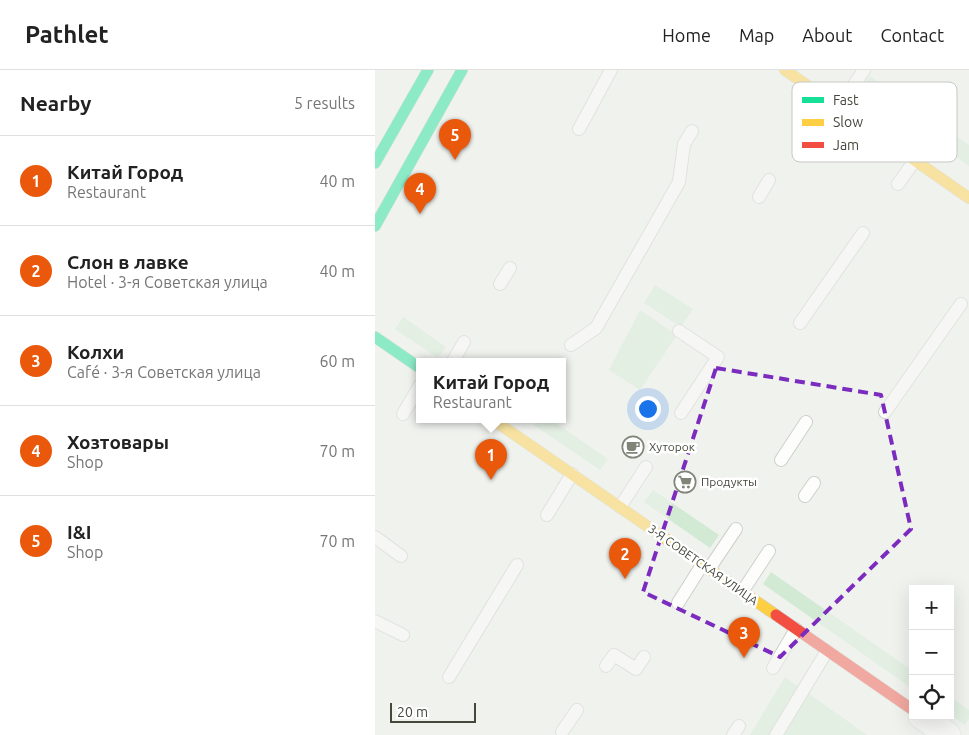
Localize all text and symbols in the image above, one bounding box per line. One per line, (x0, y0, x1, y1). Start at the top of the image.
text: Pathlet (25, 21, 109, 48)
text: Home (662, 25, 711, 45)
text: Map (739, 25, 774, 45)
text: About (802, 25, 852, 45)
text: Contact (880, 25, 944, 45)
legend (792, 82, 957, 162)
text: Nearby (20, 91, 91, 115)
text: Fast (833, 92, 859, 108)
text: 5 results (294, 94, 355, 112)
text: Slow (833, 114, 863, 130)
pin: 5 (439, 119, 471, 160)
text: Jam (833, 137, 859, 153)
text: Китай Город (67, 161, 183, 183)
text: 1 (31, 172, 41, 190)
text: 40 m (319, 172, 355, 190)
pin: 4 (404, 173, 436, 214)
text: Restaurant (67, 183, 146, 201)
text: Слон в лавке (67, 251, 189, 273)
text: 2 (31, 262, 41, 280)
text: 40 m (319, 262, 355, 280)
text: Hotel · 3-я Советская улица (67, 273, 268, 291)
text: Колхи (67, 341, 124, 363)
text: 3 (31, 352, 41, 370)
text: 60 m (319, 352, 355, 370)
popup (416, 358, 566, 423)
text: Café · 3-я Советская улица (67, 363, 261, 381)
text: Китай Город (433, 371, 549, 393)
text: Restaurant (433, 393, 512, 411)
your location (635, 396, 661, 422)
text: Хозтовары (67, 431, 169, 453)
cafe icon: Хуторок (621, 435, 645, 459)
pin: 1 (475, 439, 507, 480)
place label: Хуторок (649, 440, 695, 453)
text: 4 (31, 442, 41, 460)
text: 70 m (319, 442, 355, 460)
text: Shop (67, 453, 103, 471)
supermarket icon: Продукты (673, 470, 697, 494)
place label: Продукты (701, 475, 757, 488)
text: I&I (67, 521, 92, 543)
street label: 3-Я СОВЕТСКАЯ УЛИЦА (646, 522, 761, 607)
text: 5 (31, 532, 41, 550)
text: 70 m (319, 532, 355, 550)
pin: 2 (609, 538, 641, 579)
text: Shop (67, 543, 103, 561)
map controls (909, 585, 954, 720)
button: + (909, 585, 954, 630)
pin: 3 (728, 617, 760, 658)
button: − (909, 630, 954, 675)
button: locate (909, 675, 954, 720)
scale bar (390, 700, 476, 723)
text: 20 m (397, 704, 428, 720)

